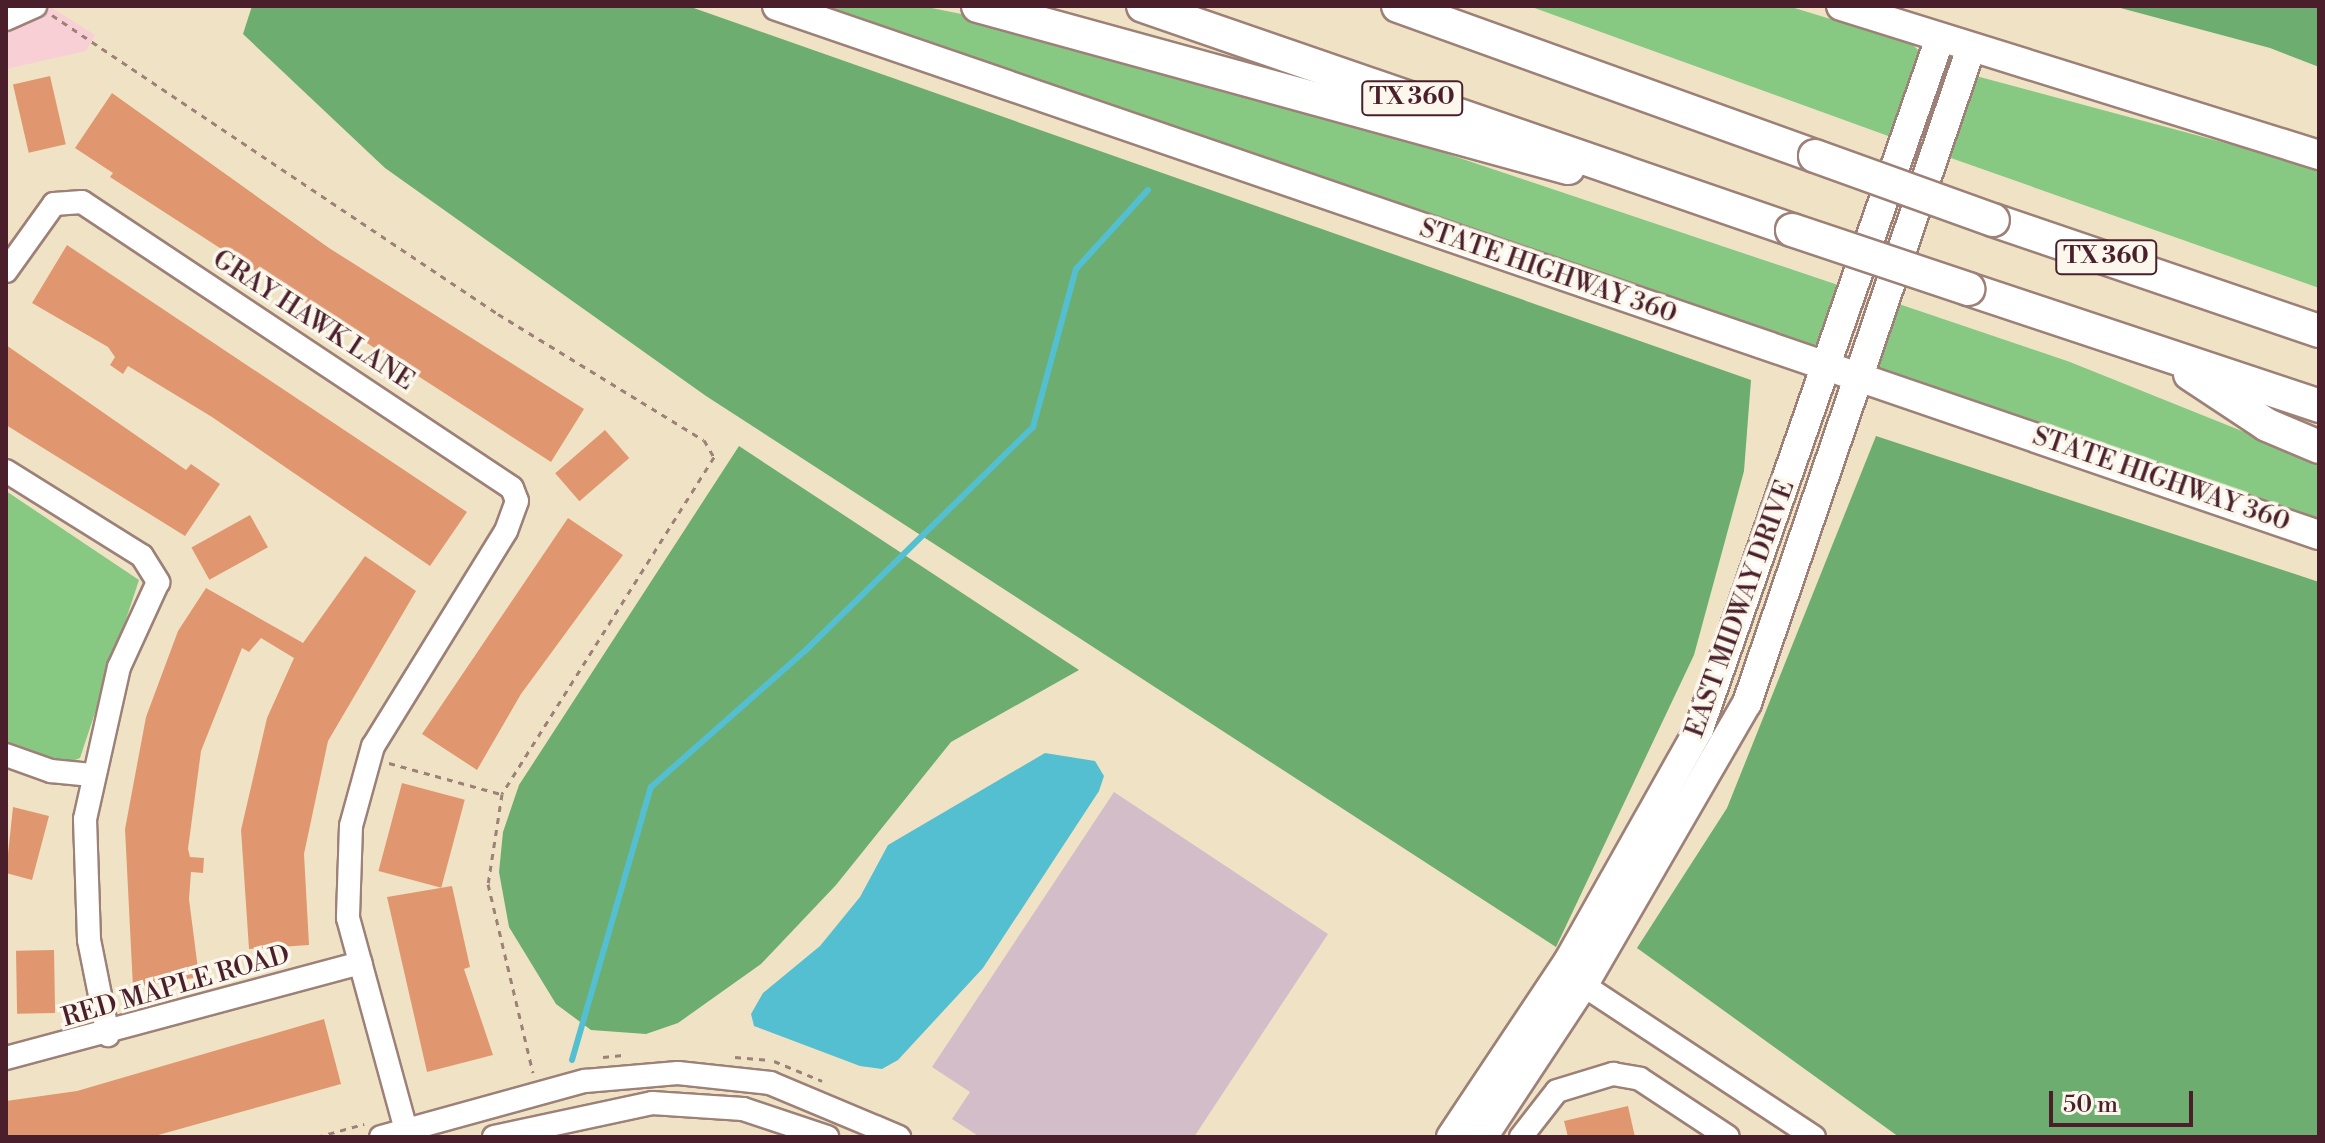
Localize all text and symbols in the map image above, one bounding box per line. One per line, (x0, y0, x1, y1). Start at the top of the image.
road number: TX 360 (1360, 78, 1464, 118)
street label: STATE HIGHWAY 360 (1415, 213, 1681, 331)
road number: TX 360 (2054, 237, 2158, 277)
street label: GRAY HAWK LANE (206, 244, 420, 398)
street label: STATE HIGHWAY 360 (2028, 421, 2294, 539)
street label: EAST MIDWAY DRIVE (1680, 476, 1802, 742)
street label: RED MAPLE ROAD (59, 940, 293, 1034)
scale bar (2053, 1075, 2197, 1125)
text: 50 m (2063, 1090, 2118, 1120)

